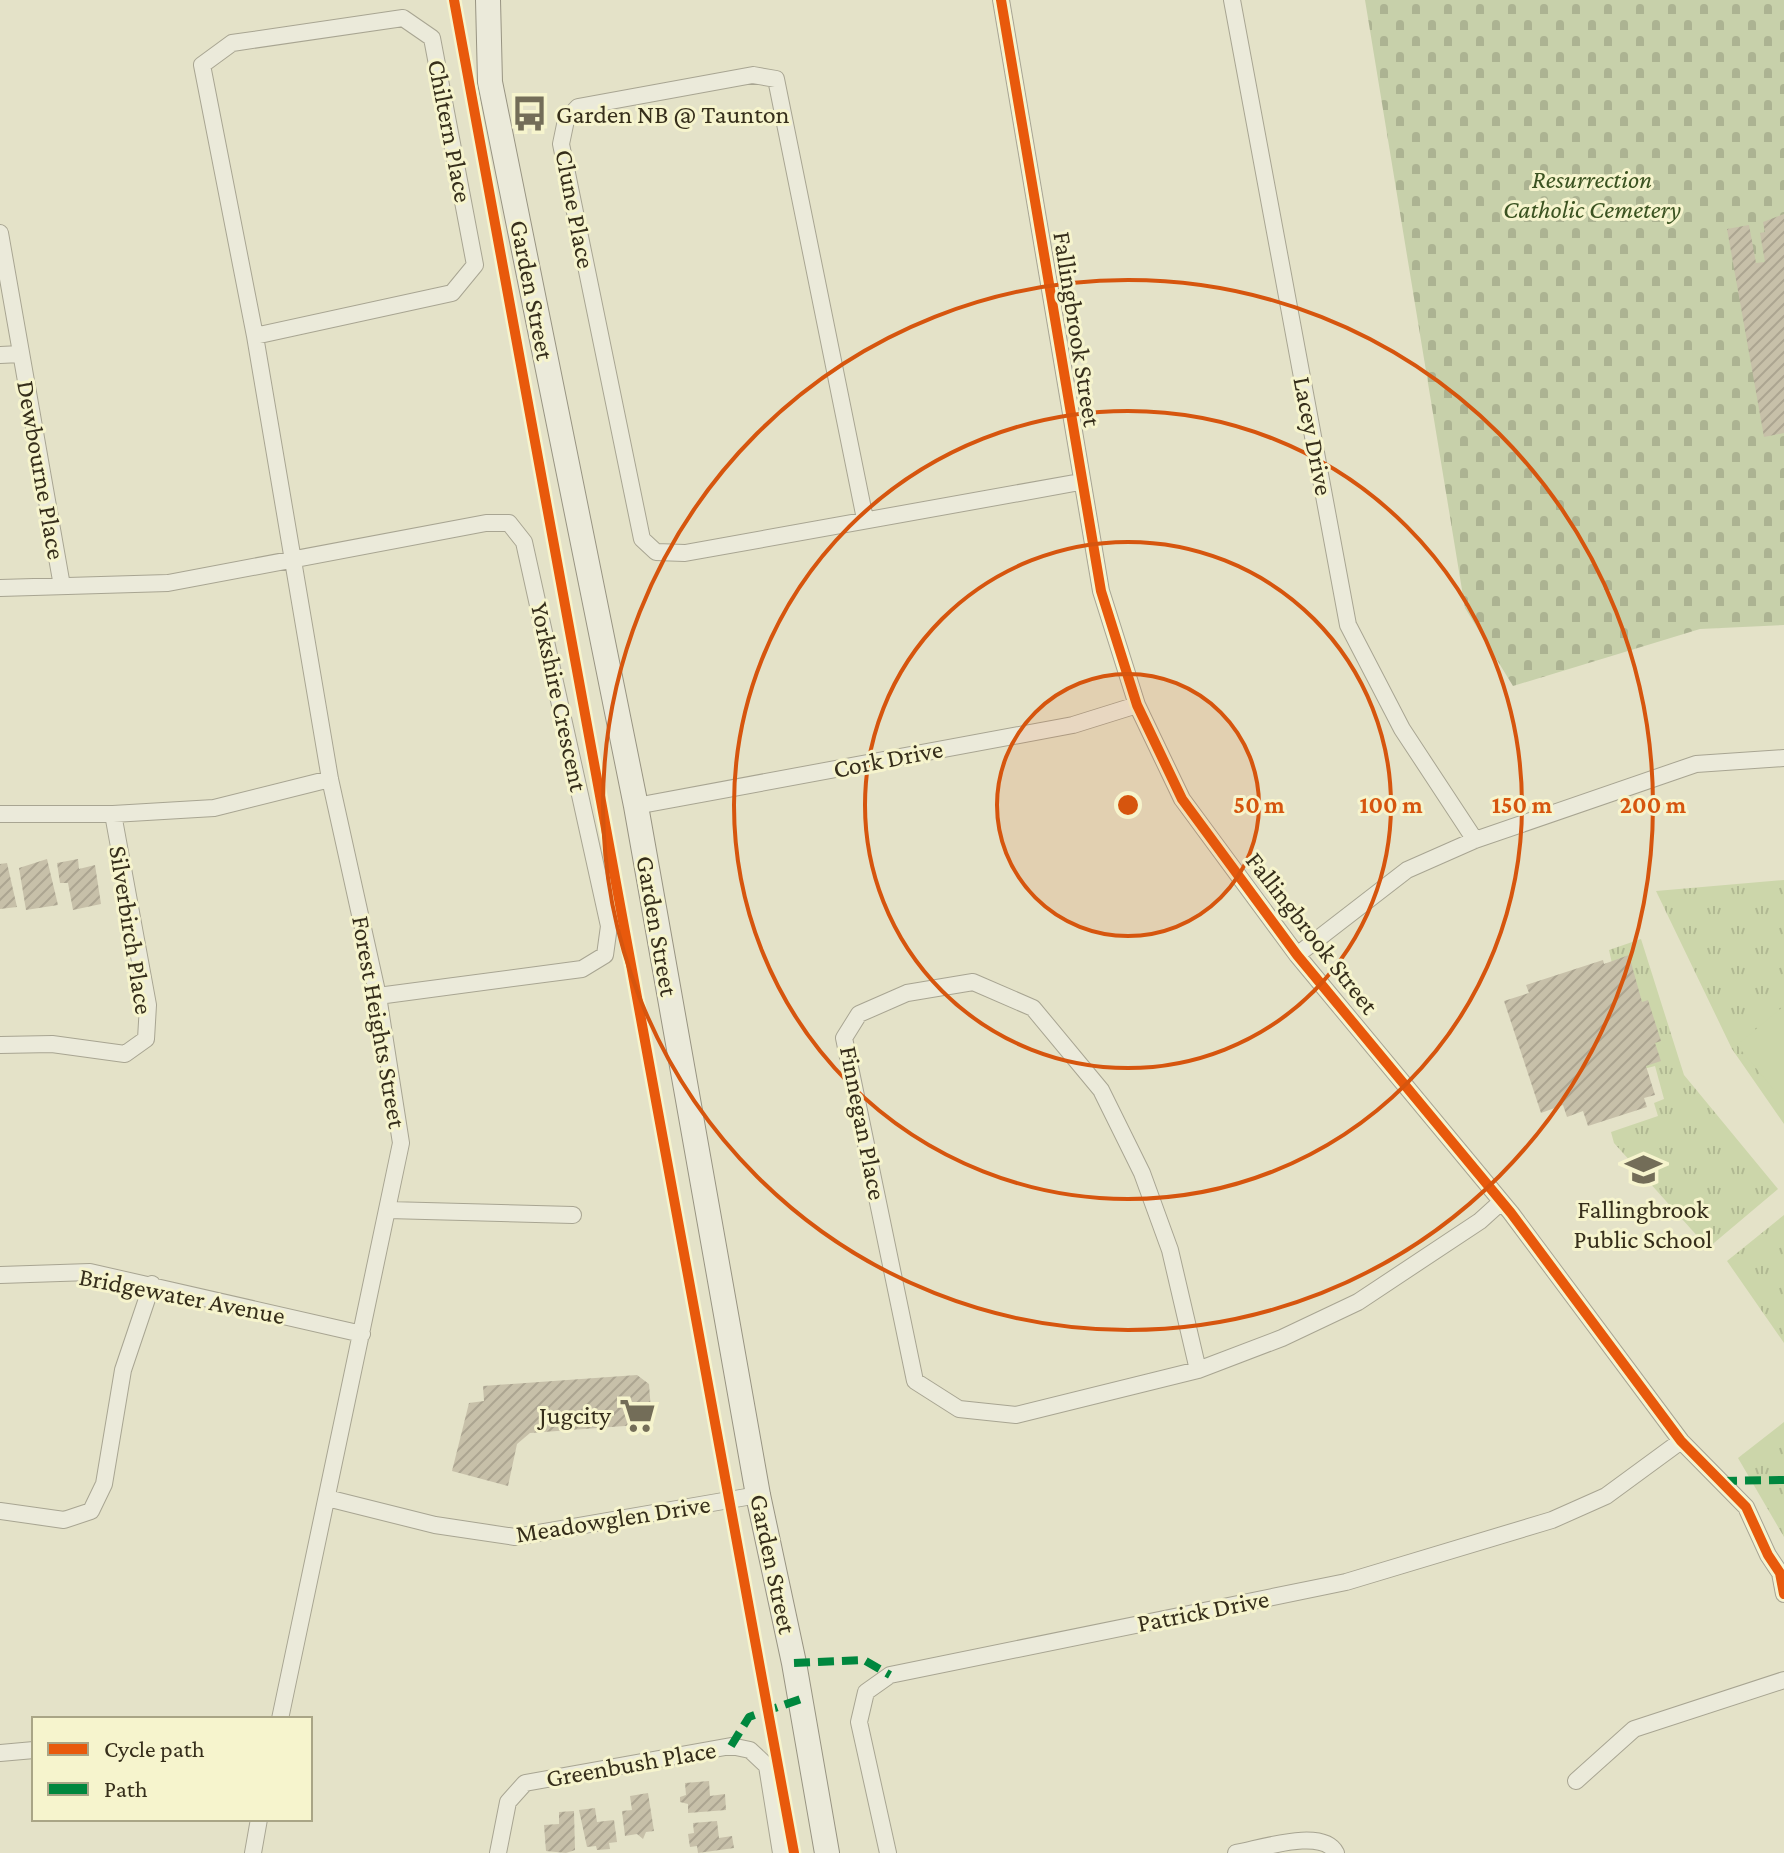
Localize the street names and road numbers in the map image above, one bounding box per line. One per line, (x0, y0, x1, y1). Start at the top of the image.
street label: Chiltern Place (422, 57, 478, 205)
street label: Clune Place (549, 147, 601, 271)
street label: Garden Street (504, 218, 560, 363)
street label: Fallingbrook Street (1047, 229, 1107, 429)
street label: Lacey Drive (1287, 374, 1339, 498)
street label: Dewbourne Place (11, 378, 71, 562)
street label: Yorkshire Crescent (525, 600, 593, 795)
street label: Cork Drive (831, 734, 945, 784)
street label: Silverbirch Place (103, 844, 159, 1016)
street label: Fallingbrook Street (1240, 846, 1384, 1020)
street label: Garden Street (630, 854, 684, 999)
street label: Forest Heights Street (346, 914, 412, 1131)
street label: Finnegan Place (834, 1044, 892, 1202)
street label: Bridgewater Avenue (77, 1262, 287, 1330)
street label: Meadowglen Drive (514, 1489, 712, 1549)
street label: Garden Street (744, 1492, 802, 1637)
street label: Patrick Drive (1135, 1584, 1271, 1638)
street label: Greenbush Place (544, 1735, 718, 1793)

